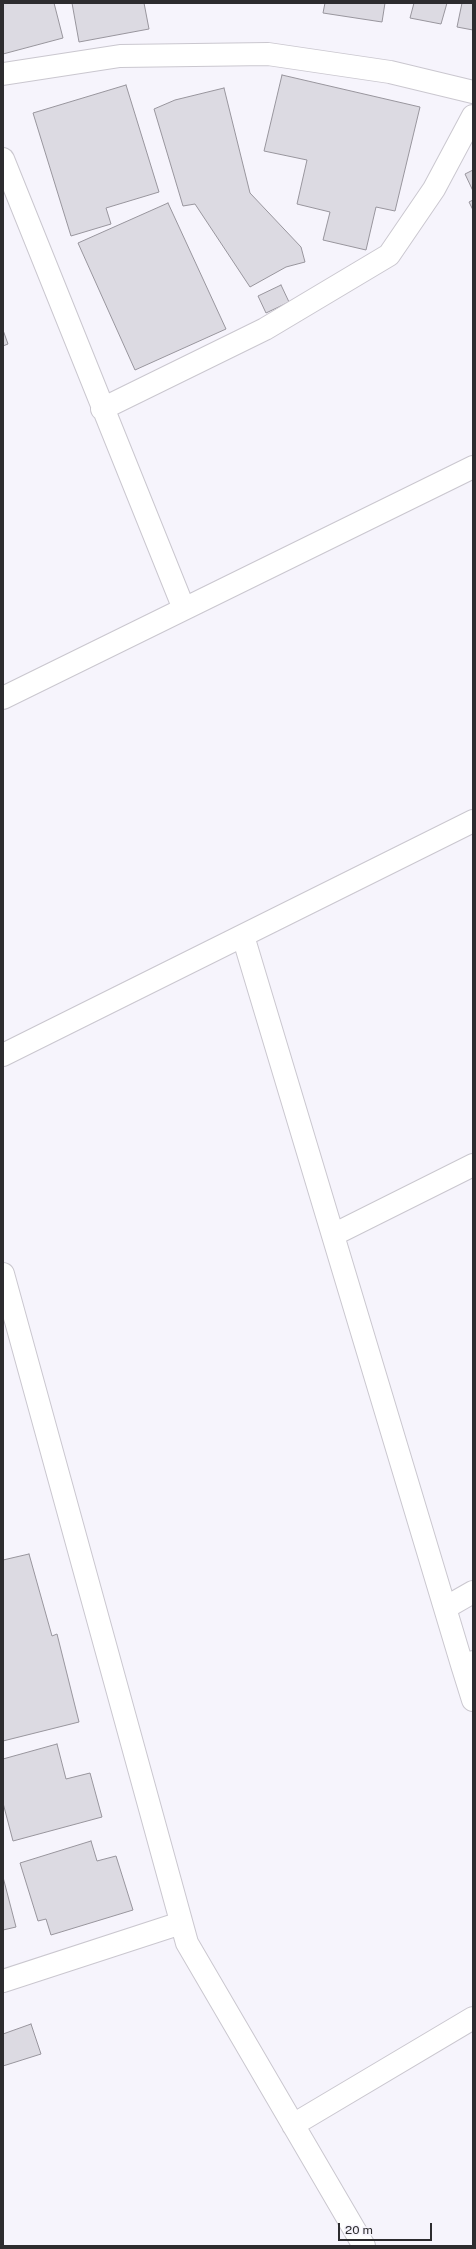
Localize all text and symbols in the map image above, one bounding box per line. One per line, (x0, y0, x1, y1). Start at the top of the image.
scale bar (340, 2215, 434, 2241)
text: 20 m (345, 2223, 373, 2237)

